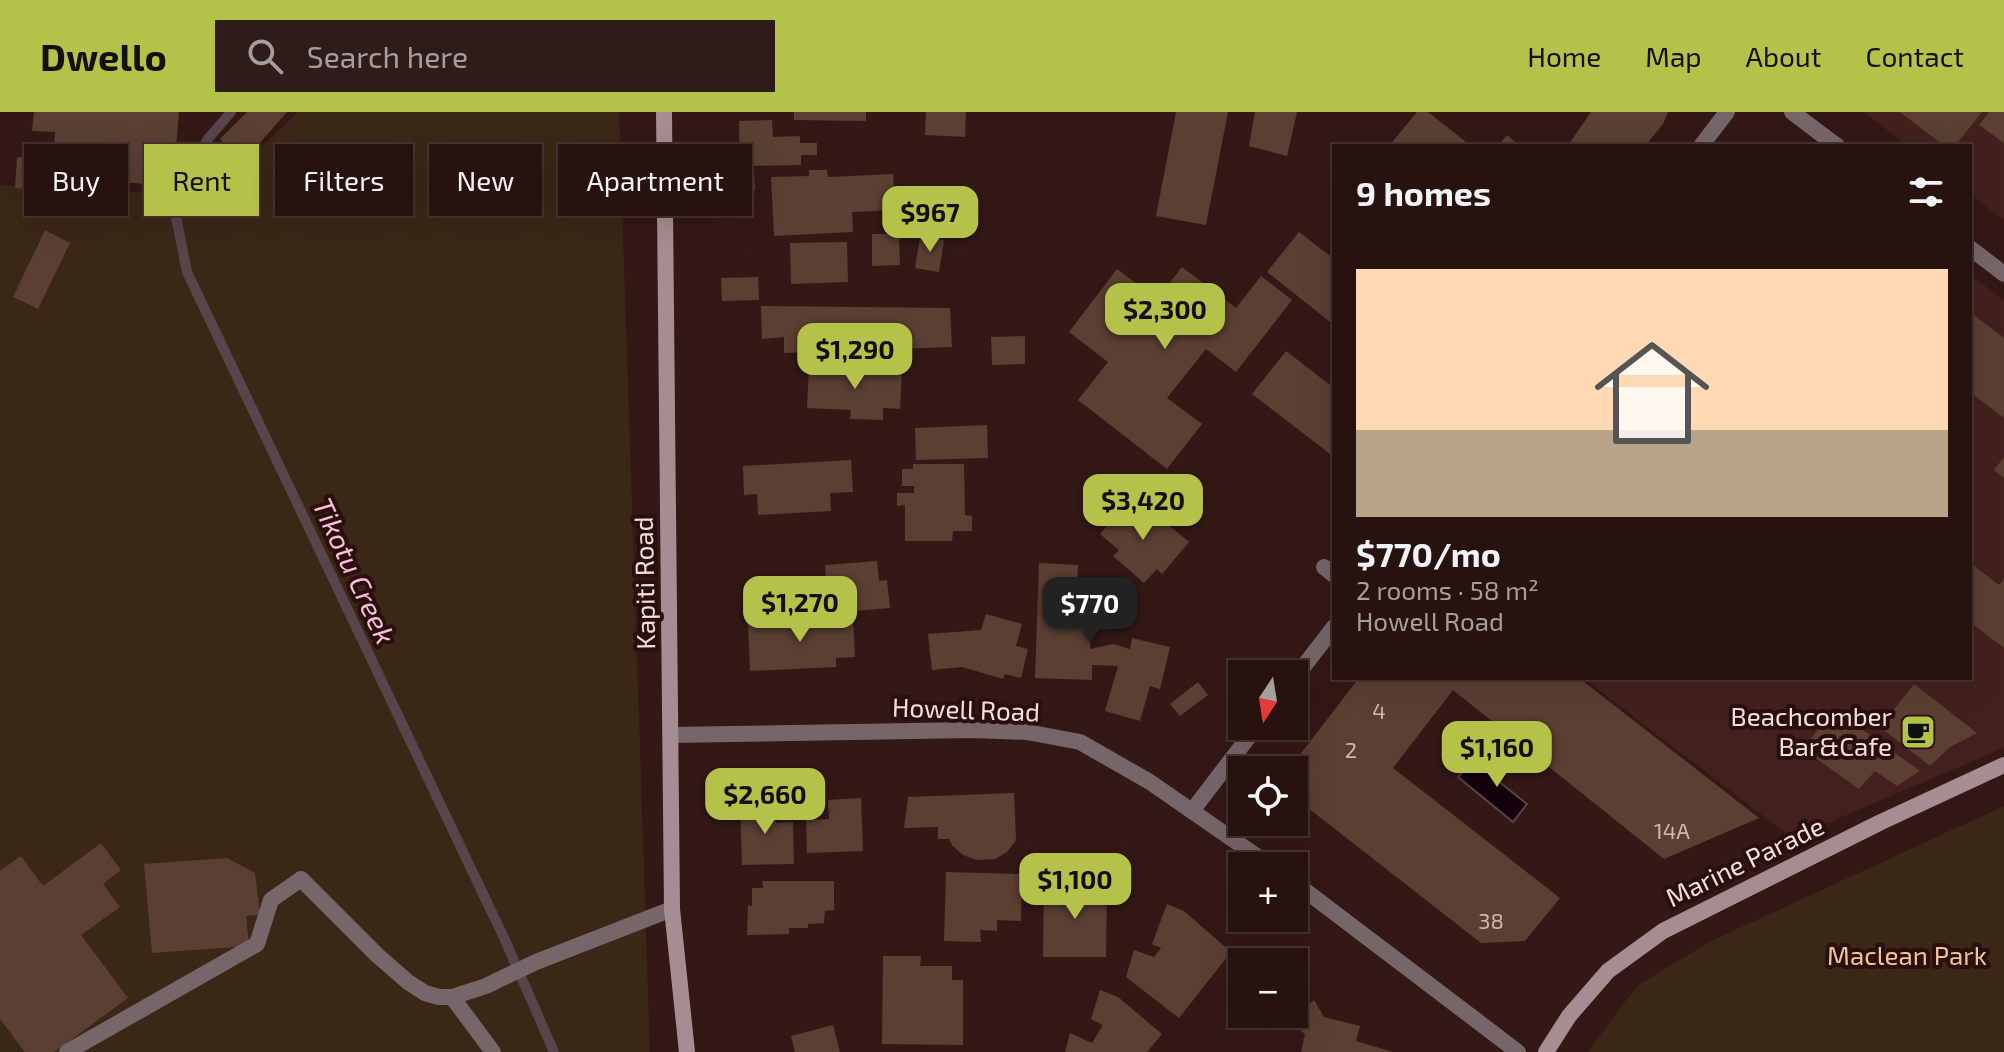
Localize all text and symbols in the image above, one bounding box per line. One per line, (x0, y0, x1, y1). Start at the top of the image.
search box (215, 20, 775, 92)
text: Dwello (40, 33, 167, 79)
icon: search (243, 34, 287, 78)
text: Search here (307, 38, 468, 74)
text: Home (1527, 39, 1601, 73)
text: Map (1645, 39, 1702, 73)
text: About (1746, 39, 1821, 73)
text: Contact (1865, 39, 1964, 73)
chip: Buy (24, 144, 128, 216)
chip: Rent (144, 144, 259, 216)
chip: Filters (275, 144, 413, 216)
chip: New (429, 144, 542, 216)
chip: Apartment (558, 144, 752, 216)
icon: filters (1904, 170, 1948, 214)
text: 9 homes (1356, 172, 1491, 213)
pin: $967 (883, 186, 977, 254)
text: $967 (900, 196, 960, 227)
pin: $2,300 (1100, 283, 1230, 351)
text: $2,300 (1123, 293, 1207, 324)
icon: home (1580, 321, 1724, 465)
pin: $1,290 (790, 323, 920, 391)
text: $1,290 (815, 333, 895, 364)
pin: $3,420 (1078, 474, 1208, 542)
text: $3,420 (1101, 484, 1185, 515)
water label: Tikotu Creek (306, 492, 404, 649)
street label: Kapiti Road (627, 516, 660, 650)
text: $770/mo (1356, 533, 1501, 574)
text: 2 rooms · 58 m² (1356, 574, 1539, 605)
pin: $1,270 (735, 576, 865, 644)
pin: $770 (1043, 577, 1137, 645)
text: $1,270 (761, 586, 839, 617)
text: $770 (1061, 587, 1119, 618)
text: Howell Road (1356, 605, 1504, 636)
north arrow (1228, 660, 1308, 740)
map controls (1228, 660, 1308, 1028)
street label: Howell Road (892, 690, 1040, 727)
house number: 4 (1372, 697, 1386, 723)
place label: Beachcomber Bar&Cafe (1731, 700, 1892, 761)
cafe icon: Beachcomber Bar&Cafe (1899, 713, 1937, 751)
pin: $1,160 (1432, 721, 1562, 789)
text: $1,160 (1460, 731, 1534, 762)
house number: 2 (1345, 736, 1357, 762)
button: locate (1228, 756, 1308, 836)
pin: $2,660 (700, 768, 830, 836)
text: $2,660 (723, 778, 807, 809)
street label: Marine Parade (1660, 809, 1828, 912)
house number: 14A (1654, 817, 1690, 843)
button: + (1228, 852, 1308, 932)
pin: $1,100 (1010, 853, 1140, 921)
text: $1,100 (1037, 863, 1113, 894)
house number: 38 (1478, 907, 1504, 933)
park label: Maclean Park (1827, 939, 1987, 970)
button: − (1228, 948, 1308, 1028)

